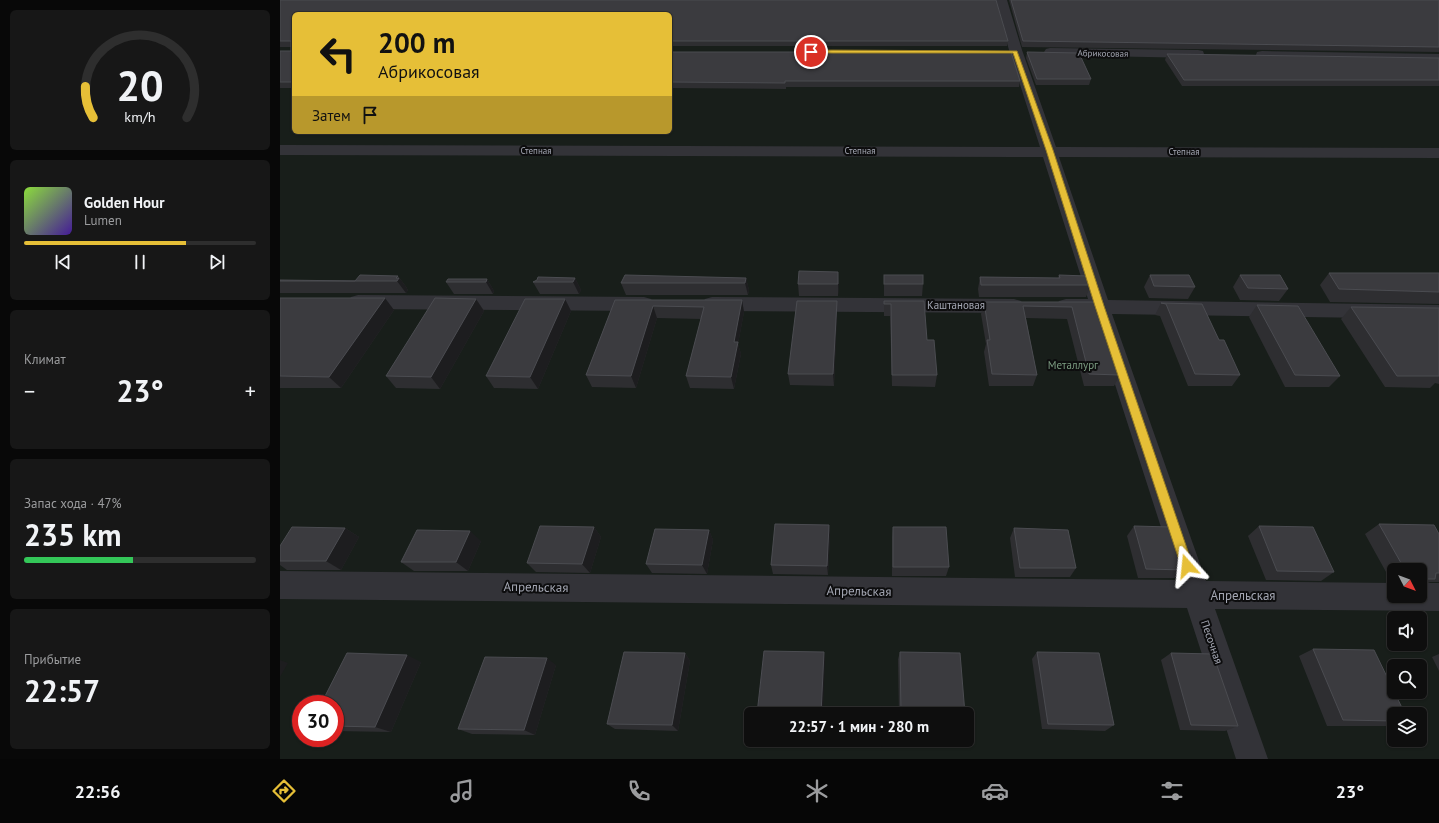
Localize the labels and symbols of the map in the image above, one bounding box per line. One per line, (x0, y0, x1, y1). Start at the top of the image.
pin (794, 35, 828, 69)
street label: Абрикосовая (1078, 47, 1128, 59)
street label: Степная (520, 145, 552, 156)
street label: Степная (844, 145, 876, 156)
street label: Степная (1168, 146, 1200, 157)
street label: Каштановая (927, 298, 985, 312)
park label: Металлург (1048, 358, 1099, 372)
position arrow (1166, 545, 1208, 587)
north arrow (1387, 563, 1427, 603)
street label: Апрельская (503, 578, 569, 596)
street label: Апрельская (826, 582, 892, 600)
street label: Апрельская (1210, 587, 1276, 604)
street label: Песочная (1198, 618, 1226, 666)
speed limit sign: 30 (292, 695, 344, 747)

